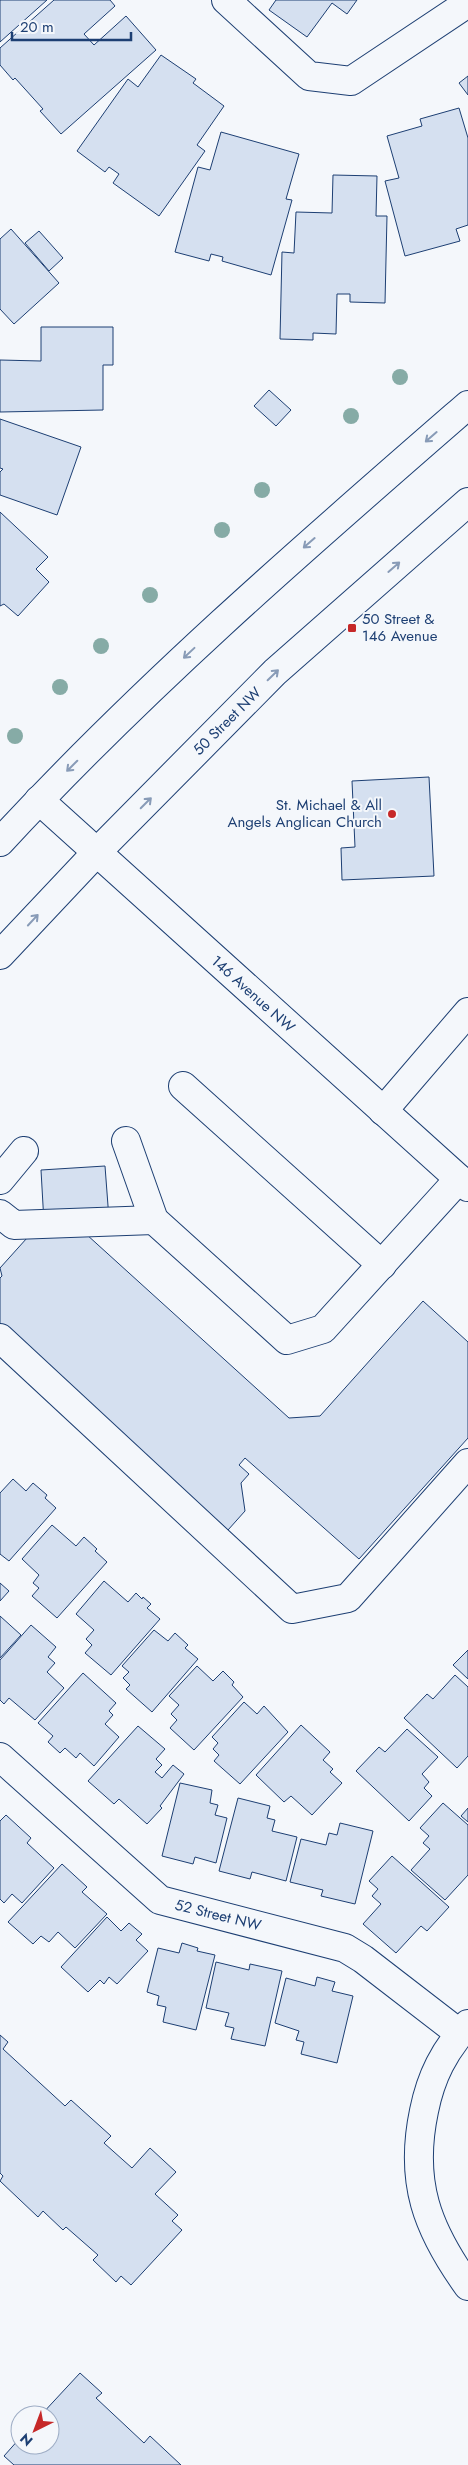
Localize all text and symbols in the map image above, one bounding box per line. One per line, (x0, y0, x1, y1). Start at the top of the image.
scale bar (12, 10, 131, 42)
text: 20 m (20, 16, 54, 38)
one-way arrow (425, 431, 438, 442)
one-way arrow (302, 538, 315, 549)
one-way arrow (387, 561, 400, 572)
place label: 50 Street & 146 Avenue (362, 608, 438, 647)
marker: 50 Street & 146 Avenue (346, 622, 358, 634)
one-way arrow (182, 647, 195, 659)
one-way arrow (266, 669, 279, 681)
street label: 50 Street NW (188, 682, 266, 760)
one-way arrow (67, 760, 79, 772)
place label: St. Michael & All Angels Anglican Church (228, 794, 382, 833)
one-way arrow (140, 796, 152, 809)
marker: St. Michael & All Angels Anglican Church (386, 808, 398, 820)
one-way arrow (27, 913, 39, 926)
street label: 146 Avenue NW (206, 950, 300, 1038)
street label: 52 Street NW (173, 1894, 264, 1936)
north arrow (10, 2405, 60, 2455)
text: N (15, 2429, 37, 2451)

